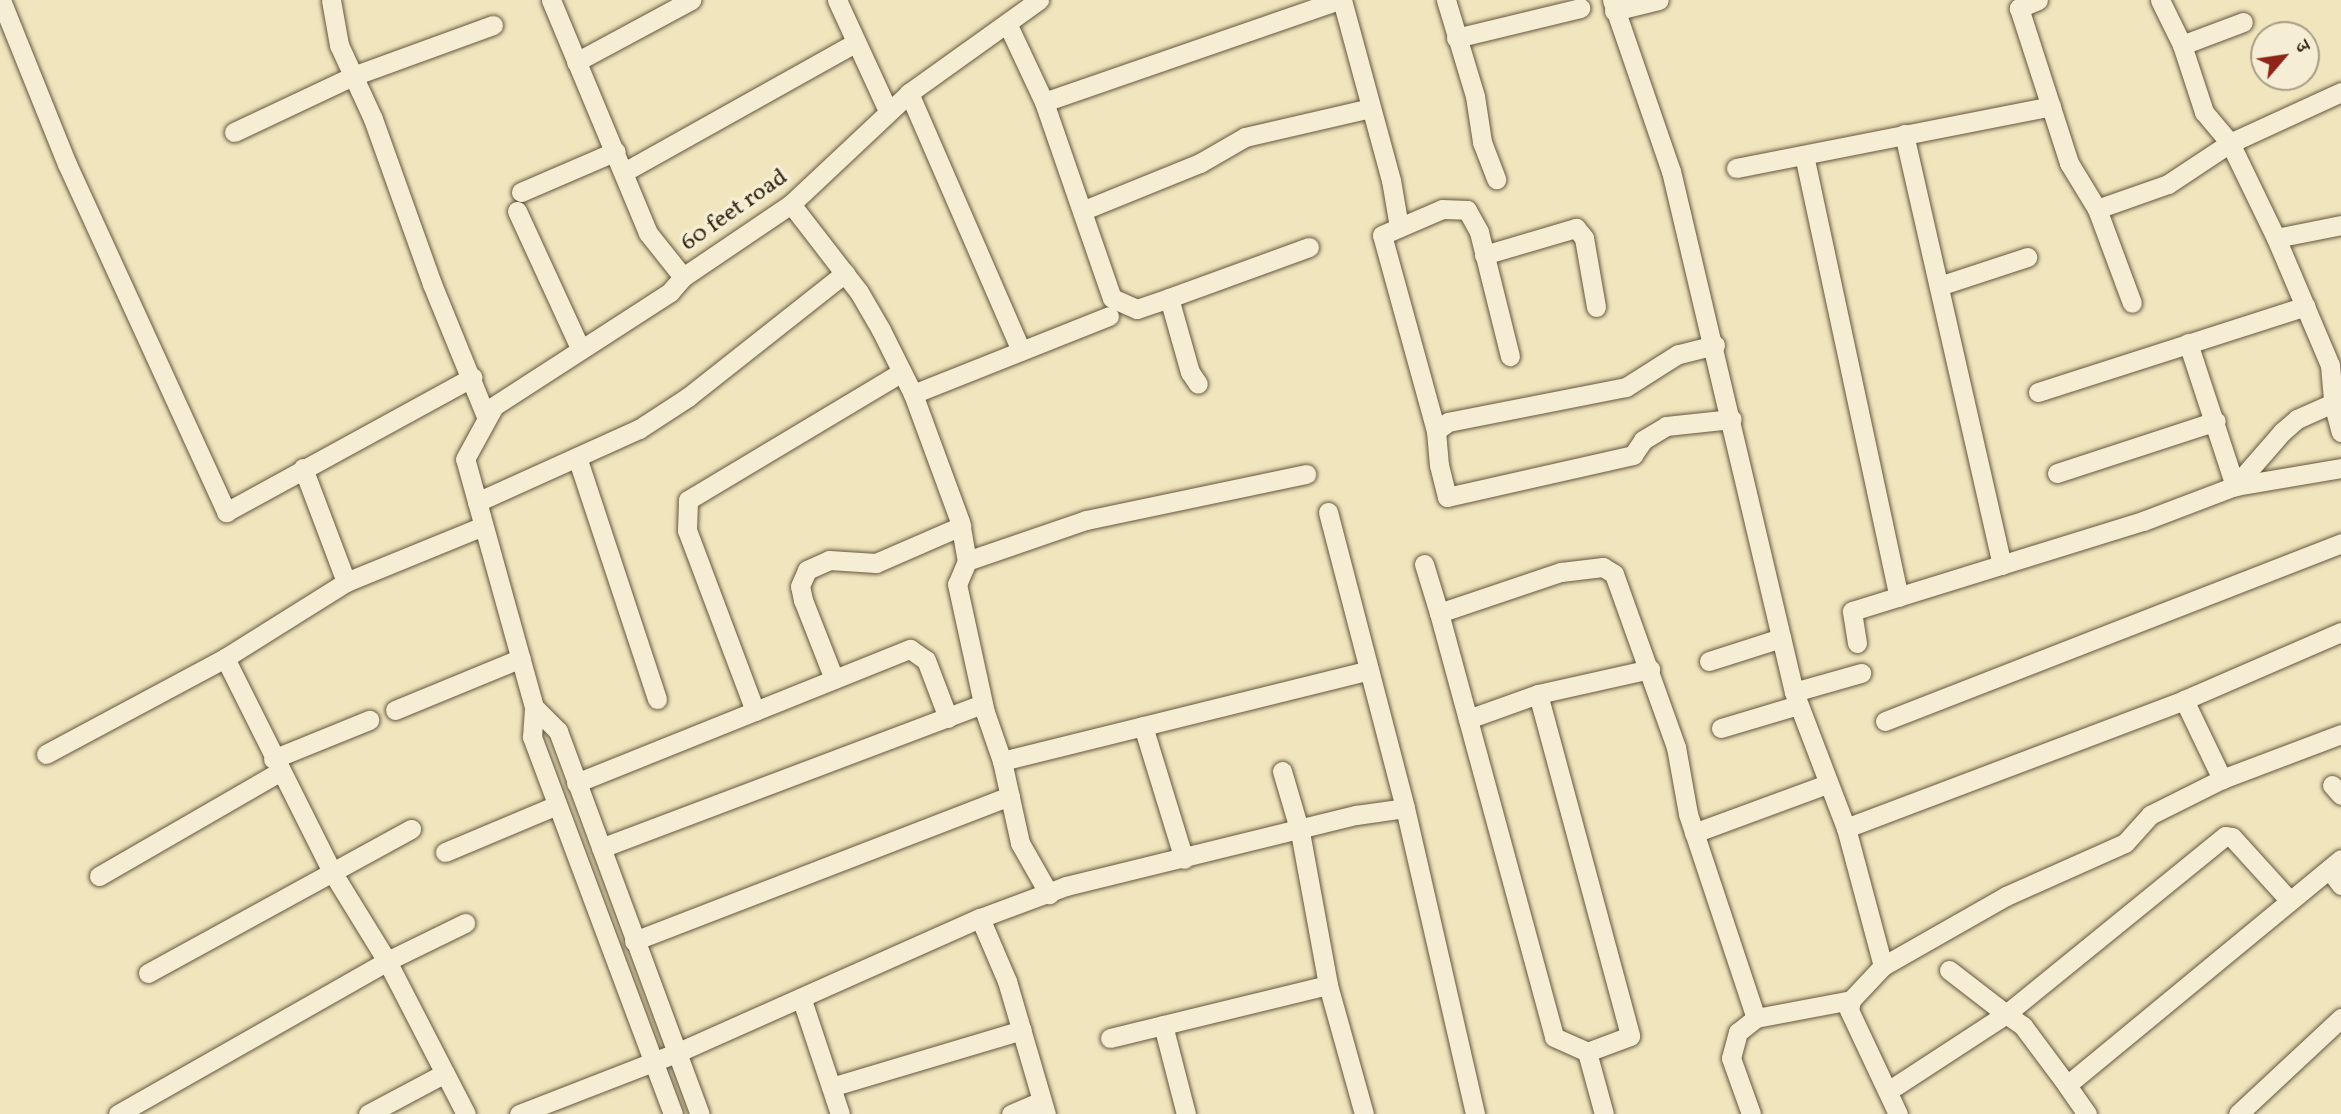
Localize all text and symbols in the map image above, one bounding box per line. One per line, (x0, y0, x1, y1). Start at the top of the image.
north arrow (2250, 21, 2320, 91)
text: उ (2288, 36, 2315, 57)
street label: 60 feet road (676, 164, 794, 258)

